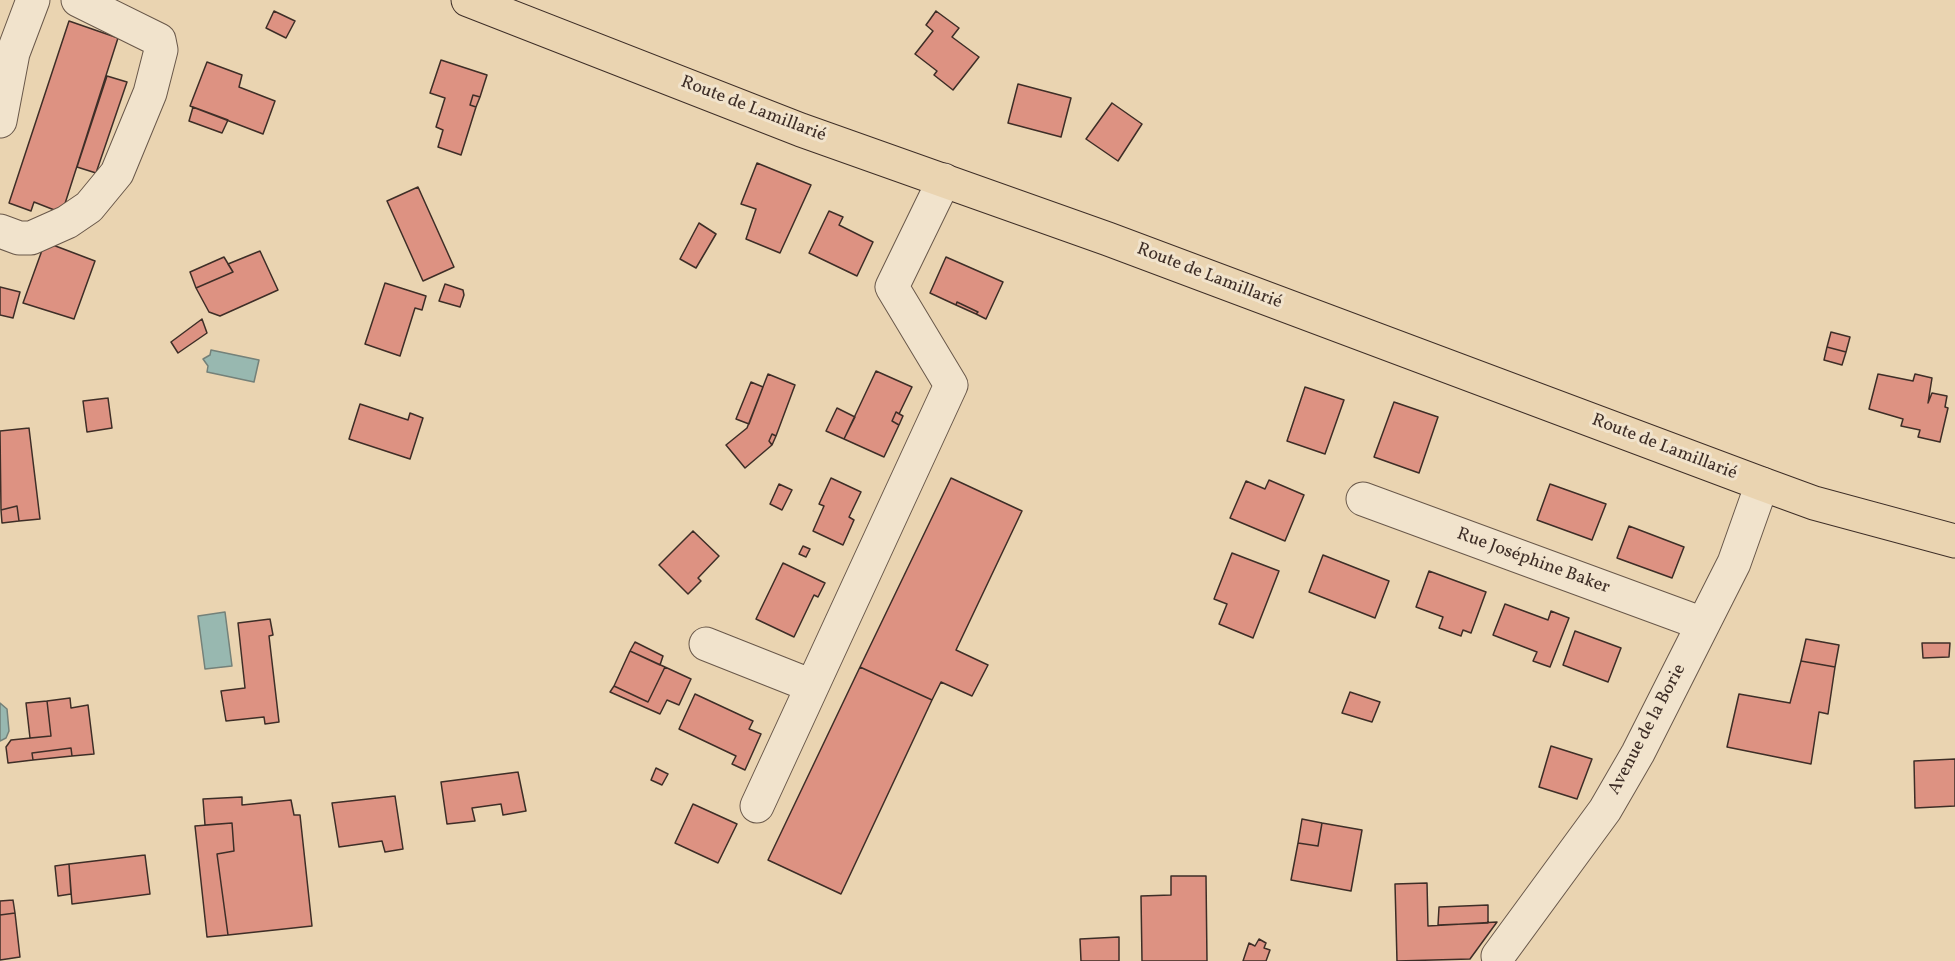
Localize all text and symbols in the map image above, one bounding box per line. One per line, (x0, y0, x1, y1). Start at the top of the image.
street label: Route de Lamillarié (677, 72, 829, 148)
street label: Route de Lamillarié (1133, 239, 1285, 315)
street label: Route de Lamillarié (1588, 410, 1740, 486)
street label: Rue Joséphine Baker (1454, 524, 1612, 600)
street label: Avenue de la Borie (1604, 661, 1692, 799)

